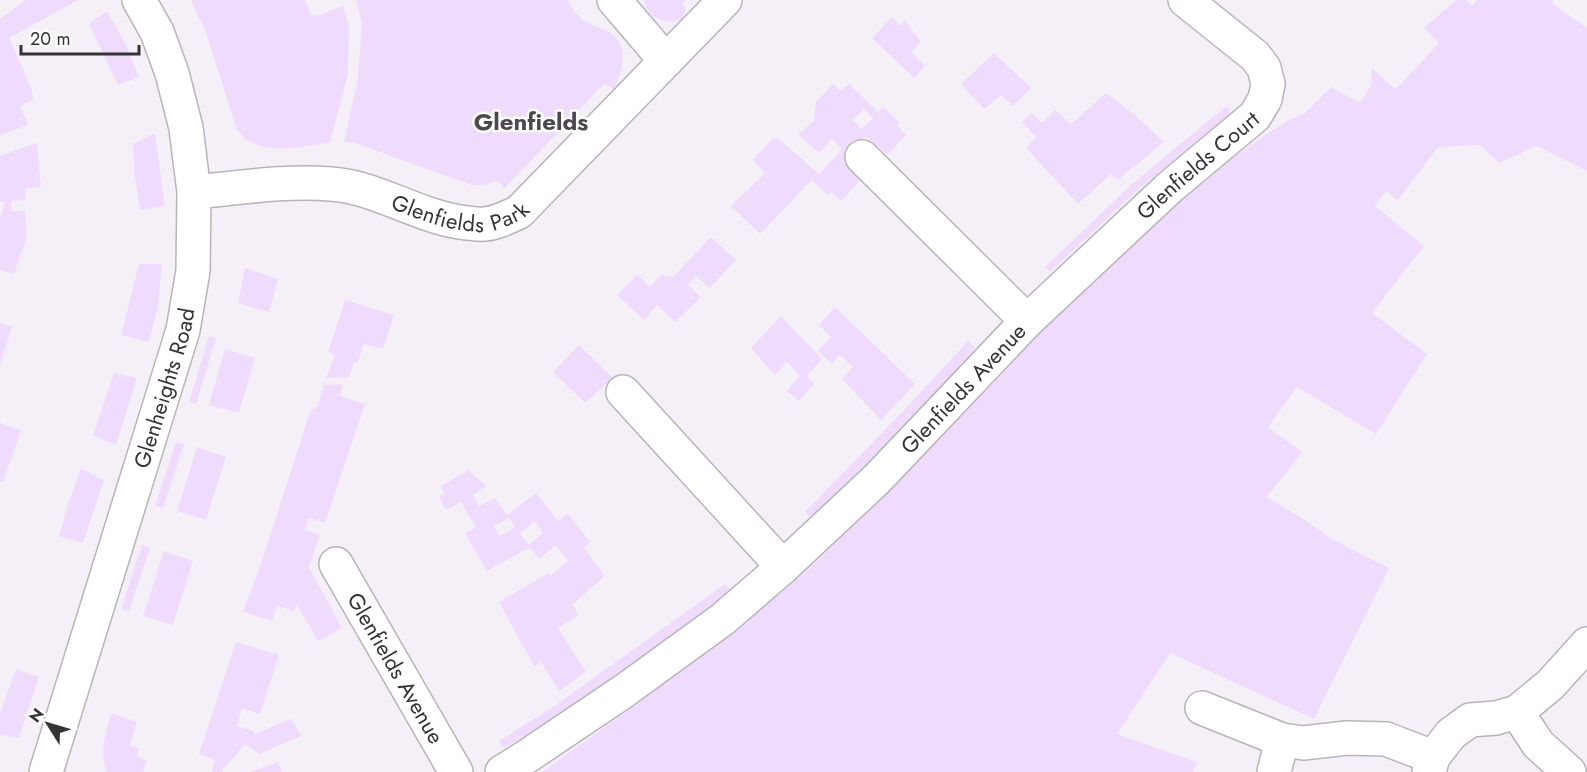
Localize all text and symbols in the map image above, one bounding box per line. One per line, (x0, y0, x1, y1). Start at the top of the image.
scale bar (21, 18, 140, 56)
text: 20 m (30, 26, 70, 52)
street label: Glenfields Court (1129, 103, 1266, 227)
district label: Glenfields (474, 104, 588, 139)
street label: Glenfields Park (388, 184, 528, 210)
text: Glenfields Park (387, 186, 537, 240)
street label: Glenheights Road (125, 305, 202, 472)
street label: Glenfields Avenue (893, 316, 1033, 461)
street label: Glenfields Avenue (340, 586, 452, 750)
north arrow (18, 694, 78, 754)
text: N (23, 703, 49, 727)

